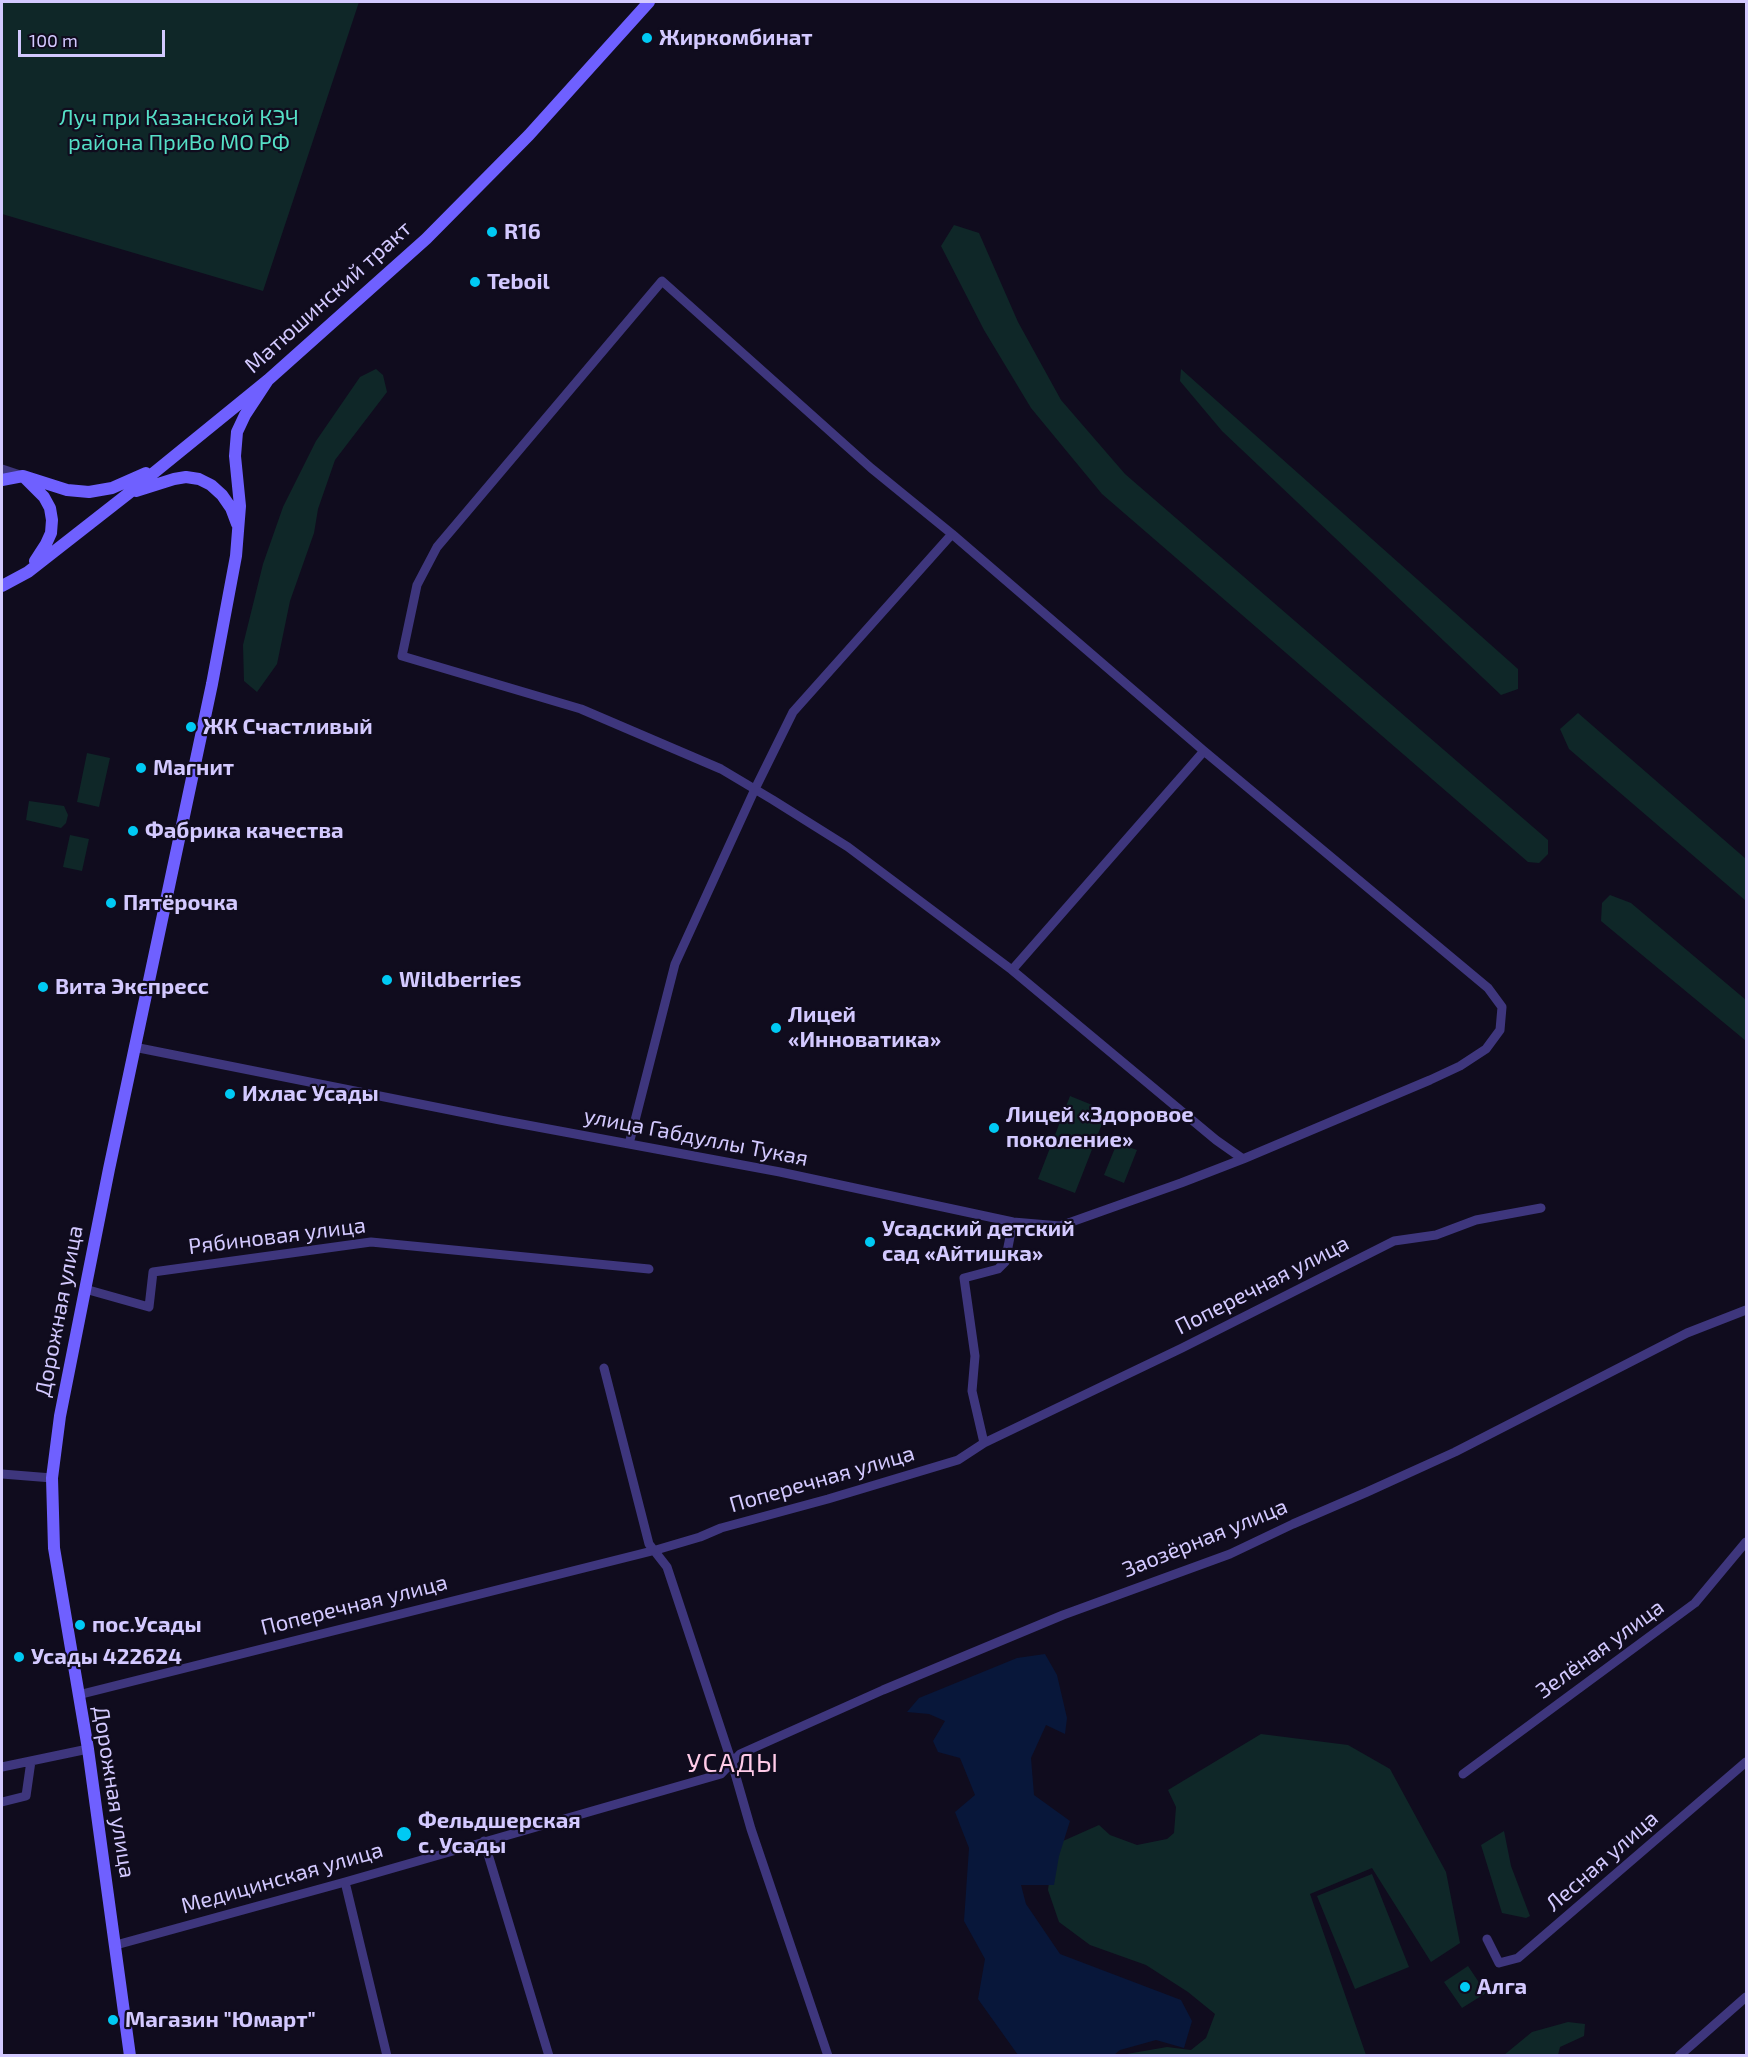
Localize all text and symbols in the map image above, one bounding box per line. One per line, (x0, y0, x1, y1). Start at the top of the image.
scale bar (21, 18, 168, 56)
place label: Жиркомбинат (659, 25, 813, 51)
text: 100 m (29, 29, 78, 51)
marker: Жиркомбинат (640, 31, 654, 45)
park label: Луч при Казанской КЭЧ района ПриВо МО РФ (59, 105, 299, 156)
street label: Матюшинский тракт (239, 215, 417, 379)
place label: R16 (504, 219, 541, 245)
marker: R16 (485, 225, 499, 239)
place label: Teboil (487, 269, 550, 295)
marker: Teboil (468, 275, 482, 289)
place label: ЖК Счастливый (203, 714, 373, 740)
marker: ЖК Счастливый (184, 720, 198, 734)
place label: Магнит (153, 755, 234, 781)
marker: Магнит (134, 761, 148, 775)
place label: Фабрика качества (145, 818, 344, 844)
marker: Фабрика качества (126, 824, 140, 838)
place label: Пятёрочка (123, 890, 238, 916)
marker: Пятёрочка (104, 896, 118, 910)
place label: Wildberries (399, 967, 521, 993)
marker: Wildberries (380, 973, 394, 987)
place label: Вита Экспресс (55, 974, 209, 1000)
marker: Вита Экспресс (36, 980, 50, 994)
place label: Лицей «Инноватика» (788, 1002, 941, 1054)
marker: Лицей «Инноватика» (769, 1021, 783, 1035)
place label: Ихлас Усады (242, 1081, 379, 1107)
marker: Ихлас Усады (223, 1087, 237, 1101)
street label: улица Габдуллы Тукая (582, 1102, 810, 1172)
place label: Лицей «Здоровое поколение» (1006, 1102, 1194, 1154)
marker: Лицей «Здоровое поколение» (987, 1121, 1001, 1135)
street label: Рябиновая улица (187, 1212, 367, 1260)
place label: Усадский детский сад «Айтишка» (882, 1216, 1075, 1268)
street label: Дорожная улица (29, 1223, 89, 1399)
street label: Поперечная улица (1171, 1230, 1353, 1340)
marker: Усадский детский сад «Айтишка» (863, 1235, 877, 1249)
street label: Поперечная улица (726, 1440, 918, 1518)
street label: Заозёрная улица (1119, 1493, 1291, 1583)
street label: Поперечная улица (258, 1569, 450, 1641)
street label: Зелёная улица (1531, 1594, 1669, 1704)
place label: пос.Усады (92, 1612, 202, 1638)
marker: пос.Усады (73, 1618, 87, 1632)
place label: Усады 422624 (31, 1644, 182, 1670)
marker: Усады 422624 (12, 1650, 26, 1664)
street label: Дорожная улица (87, 1704, 141, 1880)
district label: УСАДЫ (687, 1747, 779, 1779)
street label: Лесная улица (1540, 1805, 1664, 1917)
place label: Фельдшерская с. Усады (418, 1808, 581, 1860)
marker: Фельдшерская с. Усады (395, 1825, 413, 1843)
street label: Медицинская улица (178, 1837, 386, 1919)
place label: Алга (1477, 1974, 1527, 2000)
marker: Алга (1458, 1980, 1472, 1994)
place label: Магазин "Юмарт" (125, 2007, 316, 2033)
marker: Магазин "Юмарт" (106, 2013, 120, 2027)

